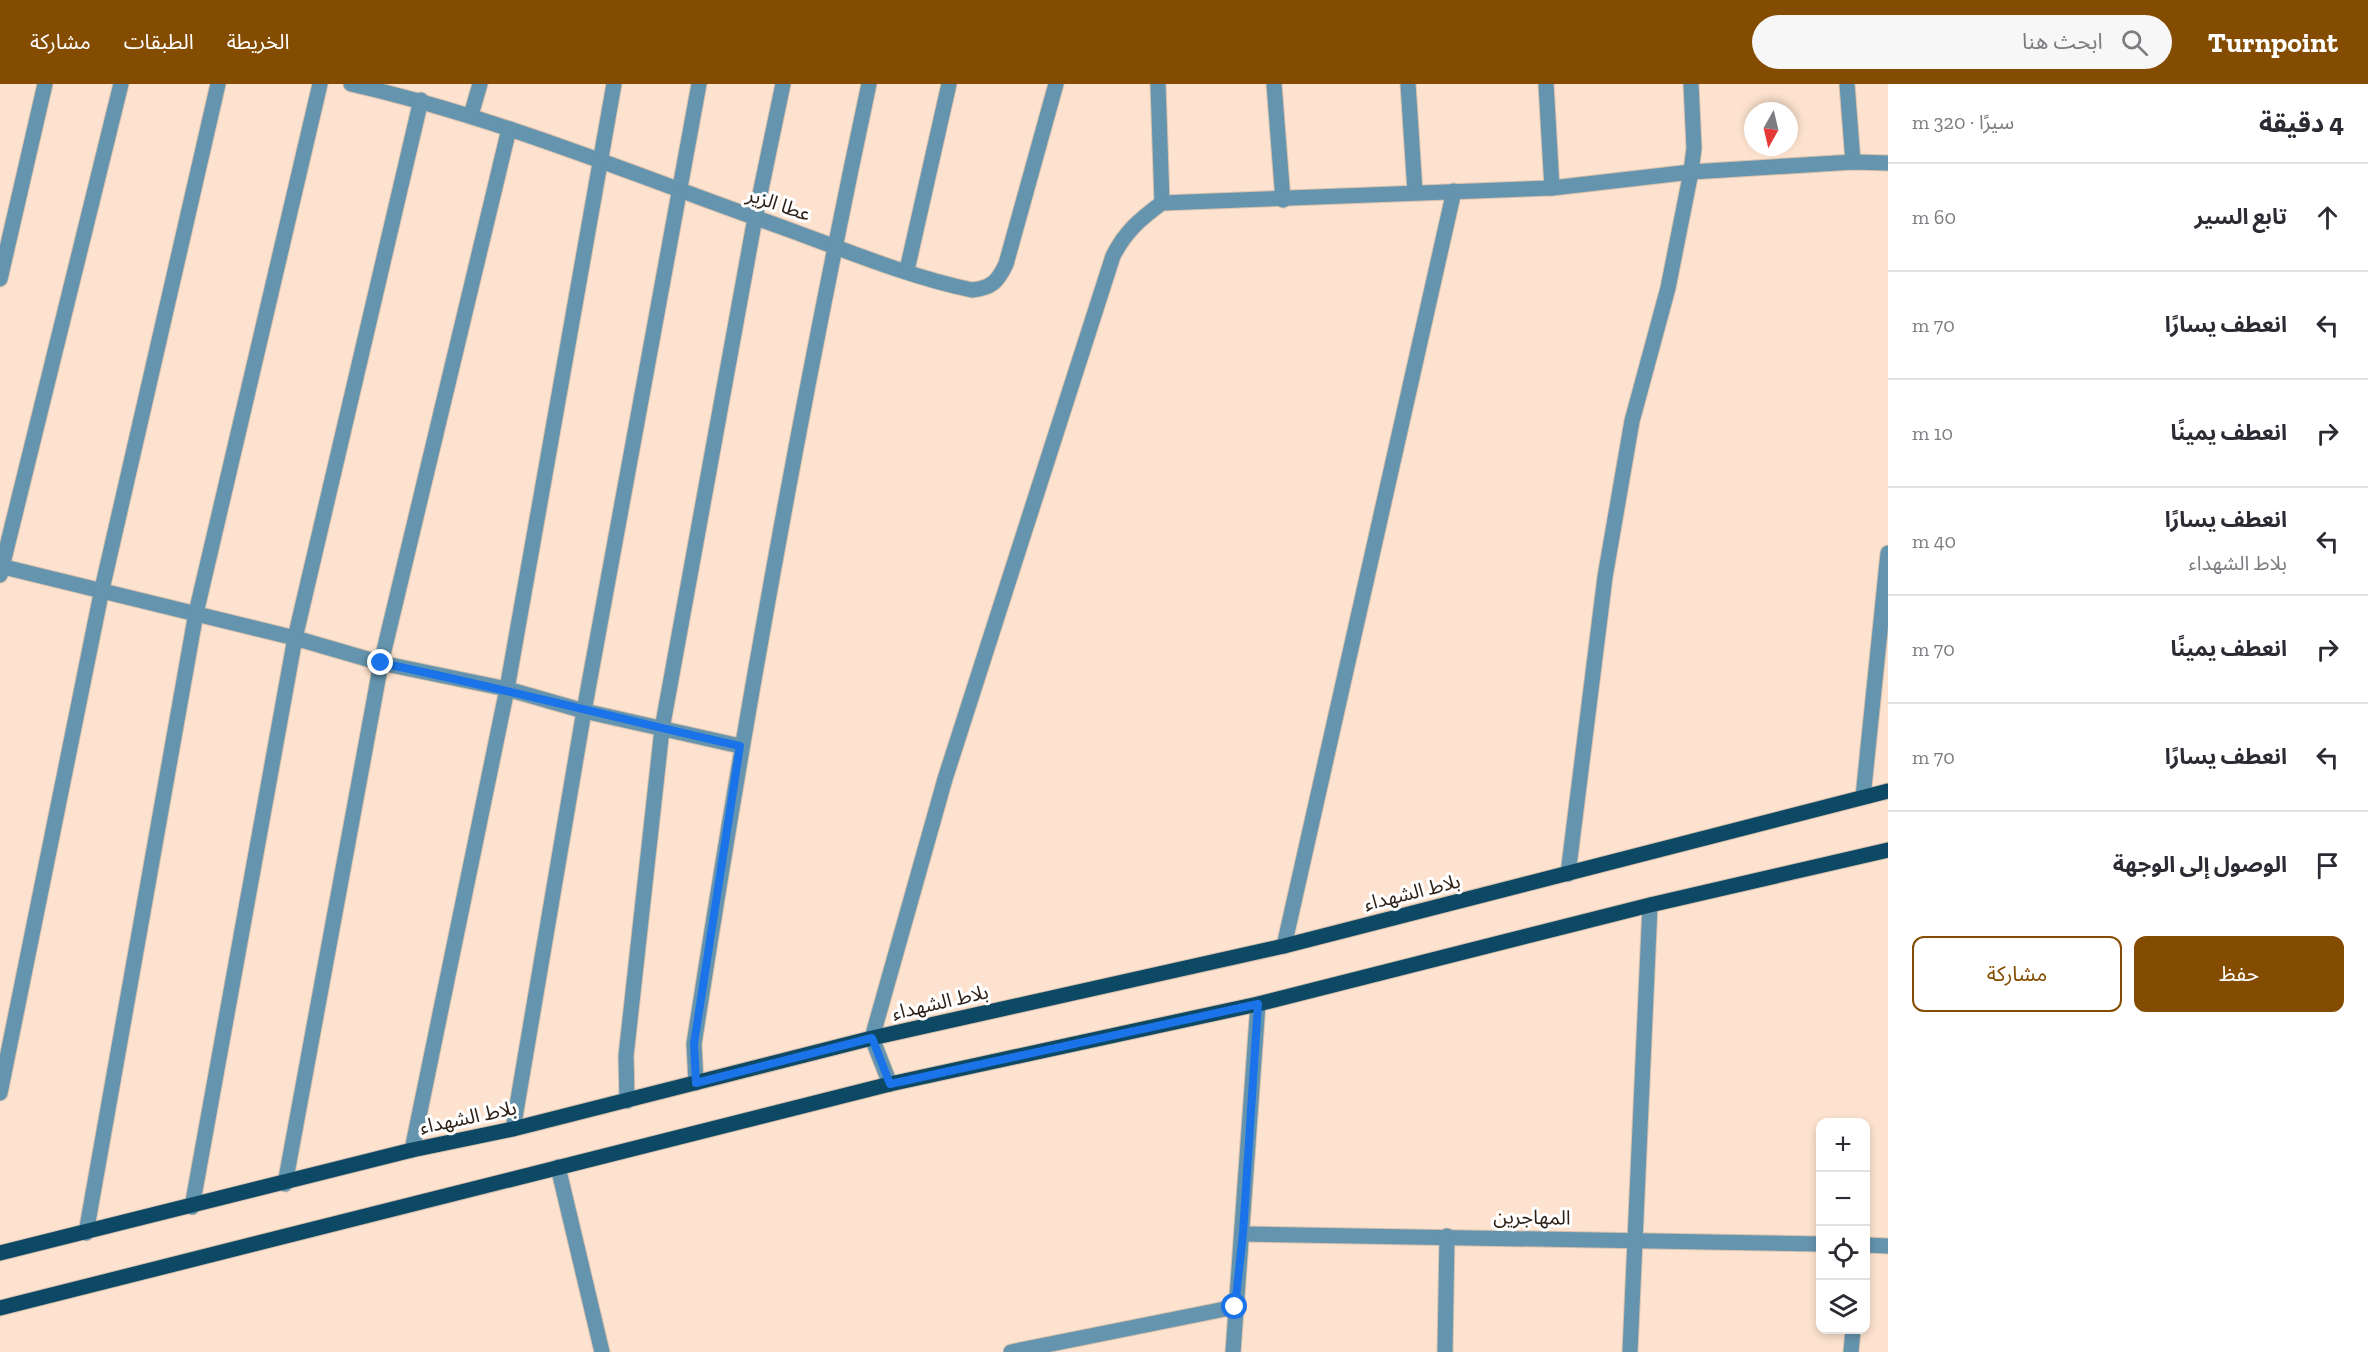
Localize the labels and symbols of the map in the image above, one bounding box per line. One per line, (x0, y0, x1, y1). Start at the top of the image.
north arrow (1744, 102, 1798, 156)
street label: عطا الزير (743, 182, 814, 226)
route end (367, 649, 393, 675)
street label: بلاط الشهداء (1361, 868, 1463, 916)
street label: بلاط الشهداء (889, 979, 991, 1025)
street label: بلاط الشهداء (417, 1095, 519, 1139)
street label: المهاجرين (1493, 1204, 1571, 1230)
route start (1221, 1293, 1247, 1319)

